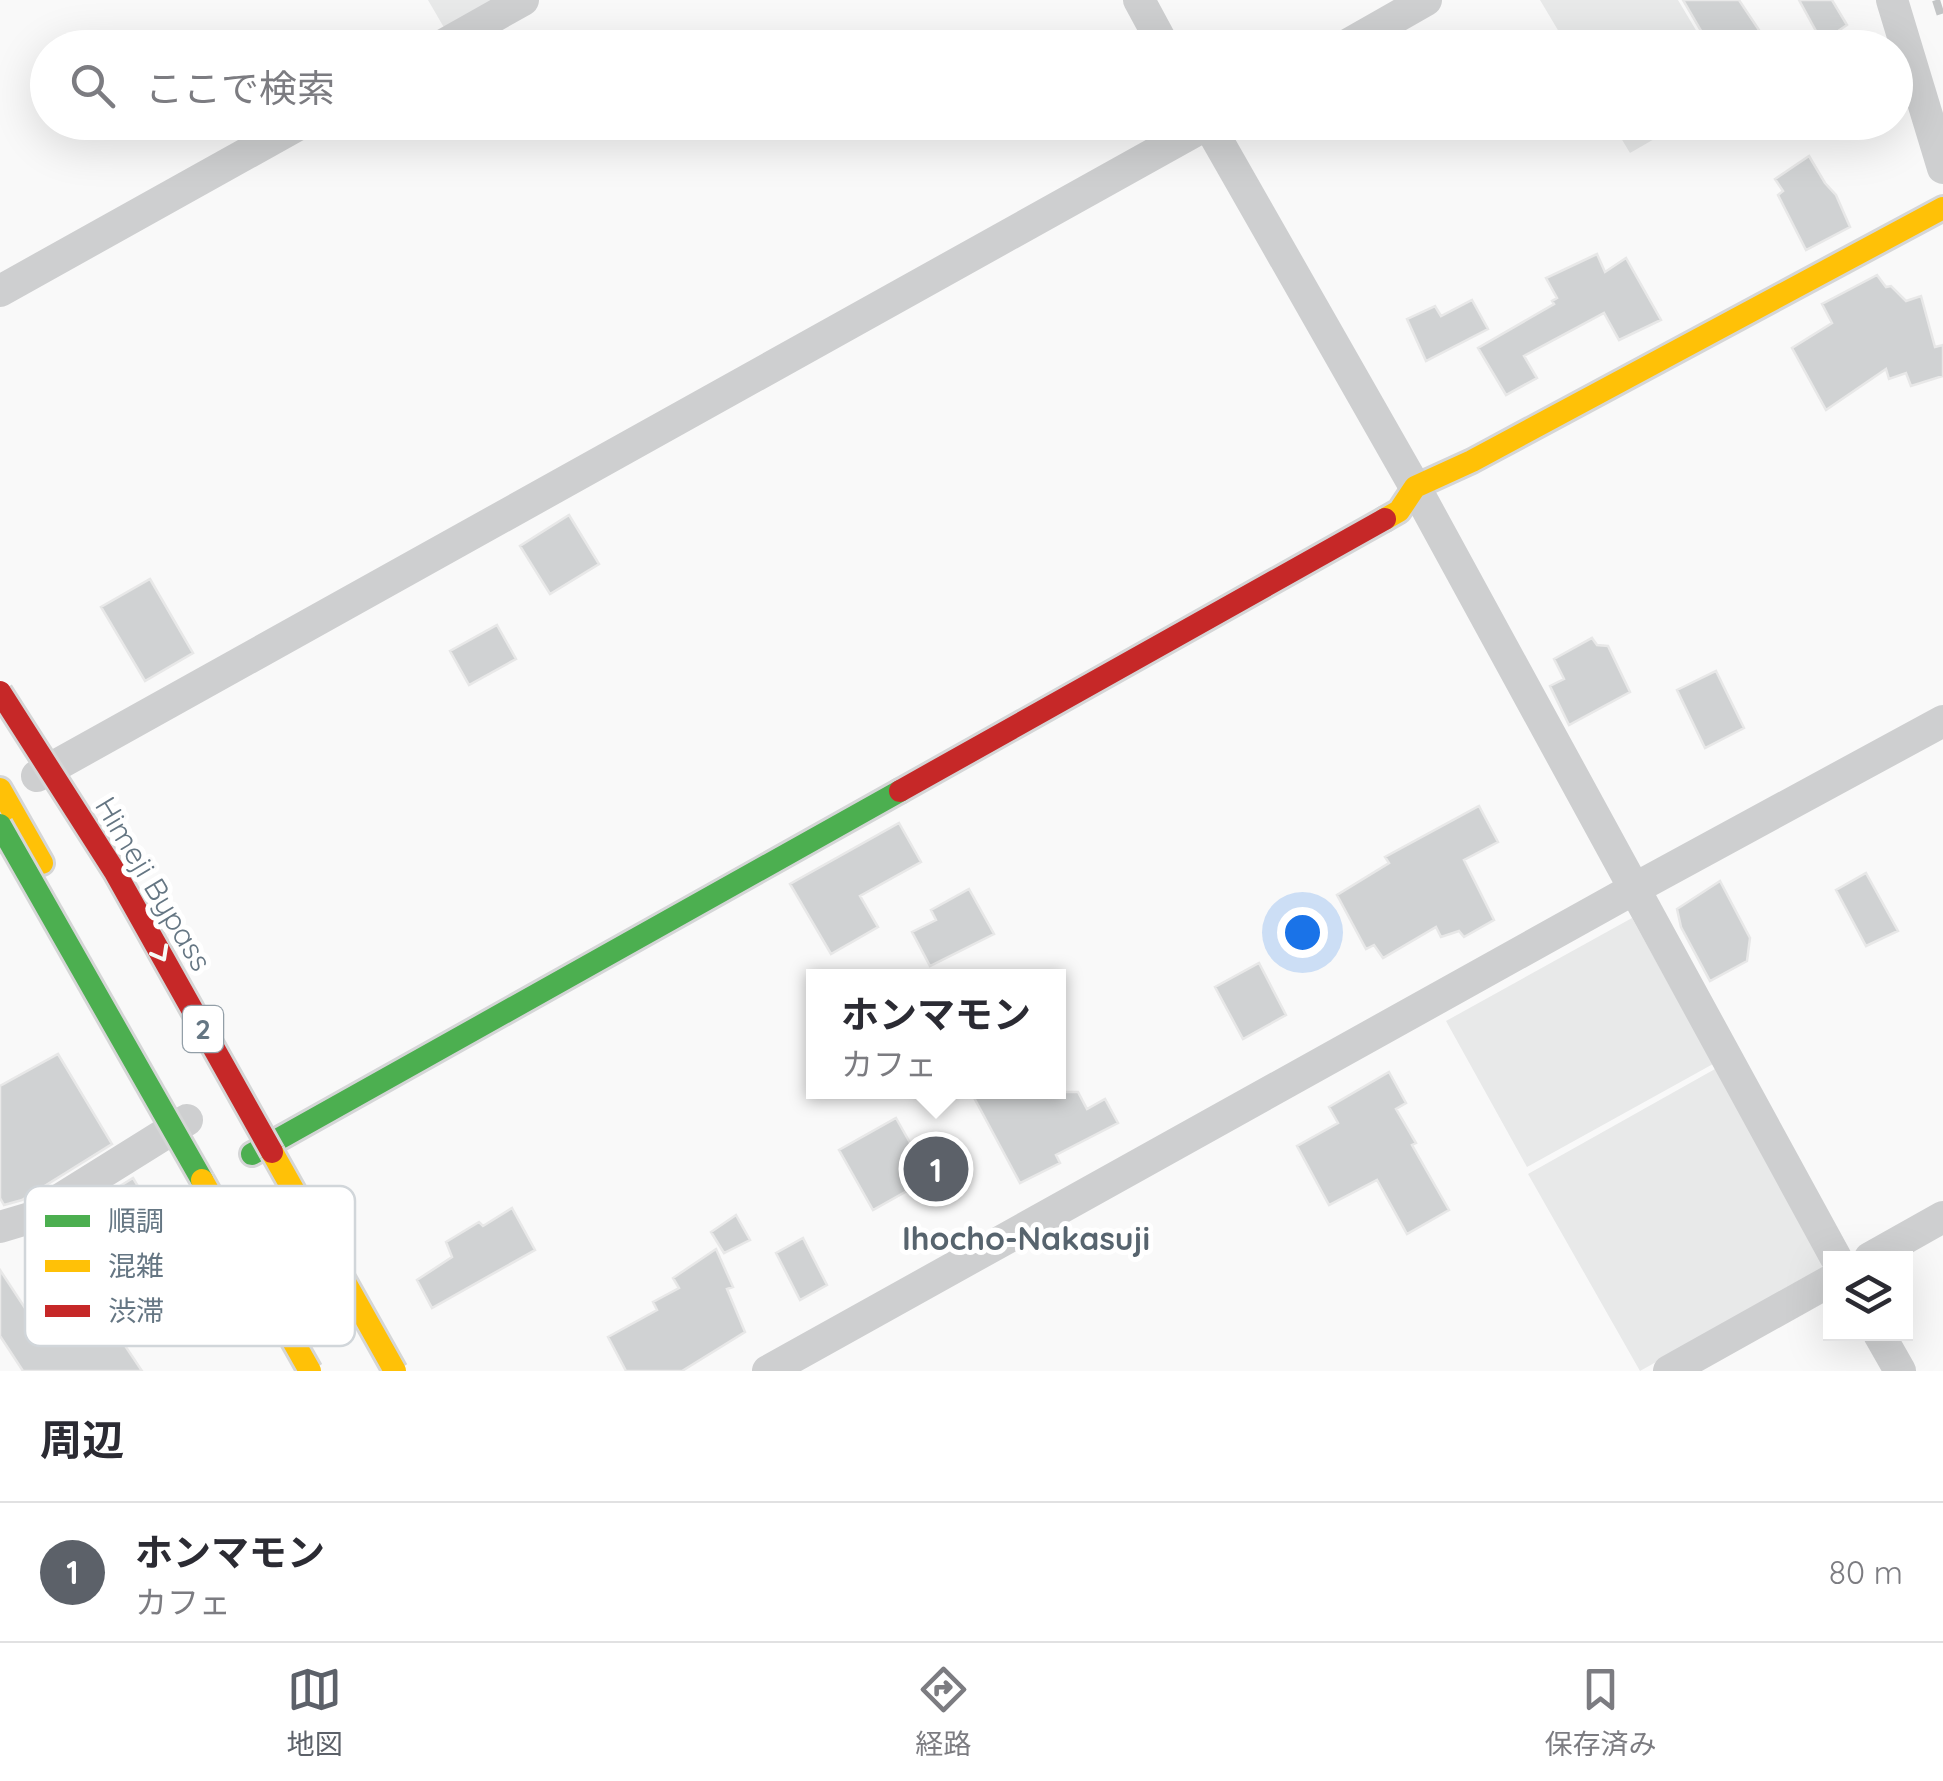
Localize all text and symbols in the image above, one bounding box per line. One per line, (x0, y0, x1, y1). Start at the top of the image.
search box (30, 30, 1913, 140)
icon: search (65, 58, 120, 113)
text: ここで検索 (145, 64, 335, 112)
street label: Himeji Bypass (87, 790, 221, 977)
your location (1277, 907, 1328, 958)
one-way arrow (148, 944, 168, 962)
popup (806, 969, 1066, 1099)
text: ホンマモン (841, 990, 1031, 1038)
road number: 2 (183, 1006, 223, 1052)
text: カフェ (841, 1044, 937, 1084)
pin: 1 (904, 1132, 968, 1206)
legend (25, 1186, 355, 1346)
text: 順調 (108, 1203, 164, 1238)
district label: Ihocho-Nakasuji (902, 1218, 1150, 1258)
text: 混雑 (108, 1248, 164, 1283)
map controls (1823, 1251, 1913, 1341)
button: layers (1823, 1251, 1913, 1341)
text: 渋滞 (108, 1293, 164, 1328)
text: 周辺 (40, 1413, 124, 1466)
text: ホンマモン (135, 1528, 325, 1576)
text: 1 (66, 1552, 79, 1592)
text: 80 m (1829, 1552, 1903, 1592)
text: カフェ (135, 1582, 231, 1622)
tab: 地図 (286, 1662, 343, 1762)
tab: 経路 (915, 1662, 972, 1762)
tab: 保存済み (1544, 1662, 1657, 1762)

